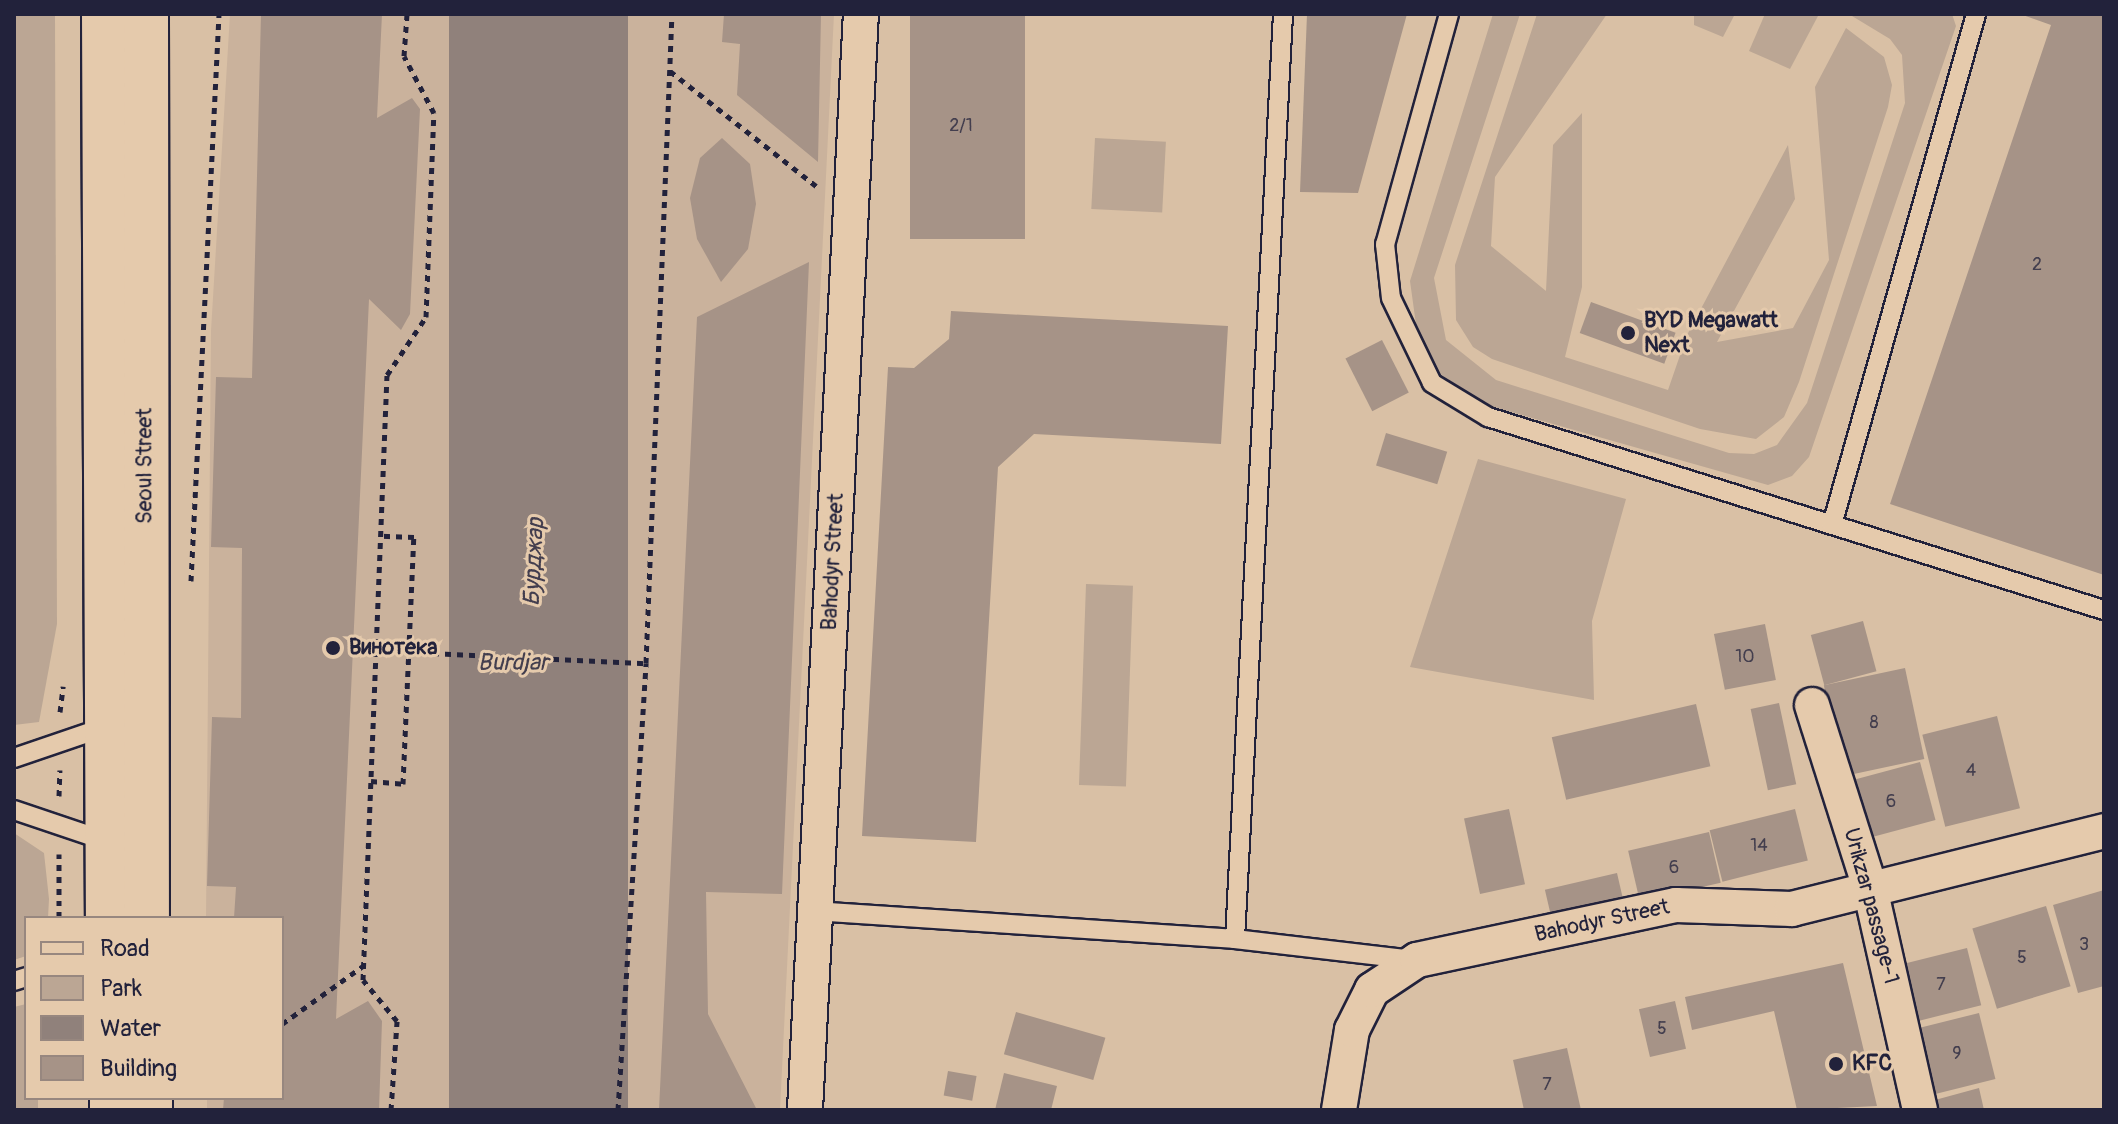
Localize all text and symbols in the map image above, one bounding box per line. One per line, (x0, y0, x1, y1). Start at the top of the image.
house number: 2/1 (949, 115, 973, 137)
house number: 2 (2032, 254, 2042, 276)
place label: BYD Megawatt Next (1644, 307, 1778, 358)
marker: BYD Megawatt Next (1619, 324, 1637, 342)
street label: Seoul Street (132, 408, 158, 524)
street label: Bahodyr Street (816, 493, 850, 631)
water label: Бурджар (517, 517, 551, 607)
place label: Винотека (349, 635, 437, 661)
marker: Винотека (324, 639, 342, 657)
house number: 10 (1735, 646, 1755, 668)
water label: Burdjar (478, 649, 548, 677)
house number: 8 (1869, 712, 1879, 734)
house number: 4 (1966, 760, 1976, 782)
house number: 6 (1886, 791, 1896, 813)
street label: Urikzar passage-1 (1838, 825, 1904, 987)
house number: 14 (1750, 835, 1768, 857)
house number: 6 (1669, 857, 1679, 879)
street label: Bahodyr Street (1532, 894, 1672, 948)
legend (24, 916, 284, 1100)
text: Road (100, 934, 150, 963)
house number: 3 (2079, 934, 2089, 956)
house number: 5 (2017, 947, 2027, 969)
text: Park (100, 974, 142, 1003)
house number: 7 (1936, 974, 1946, 996)
text: Water (100, 1014, 161, 1043)
house number: 5 (1657, 1018, 1667, 1040)
house number: 9 (1952, 1043, 1962, 1065)
place label: KFC (1852, 1051, 1892, 1077)
text: Building (100, 1054, 177, 1083)
marker: KFC (1827, 1055, 1845, 1073)
house number: 7 (1542, 1074, 1552, 1096)

